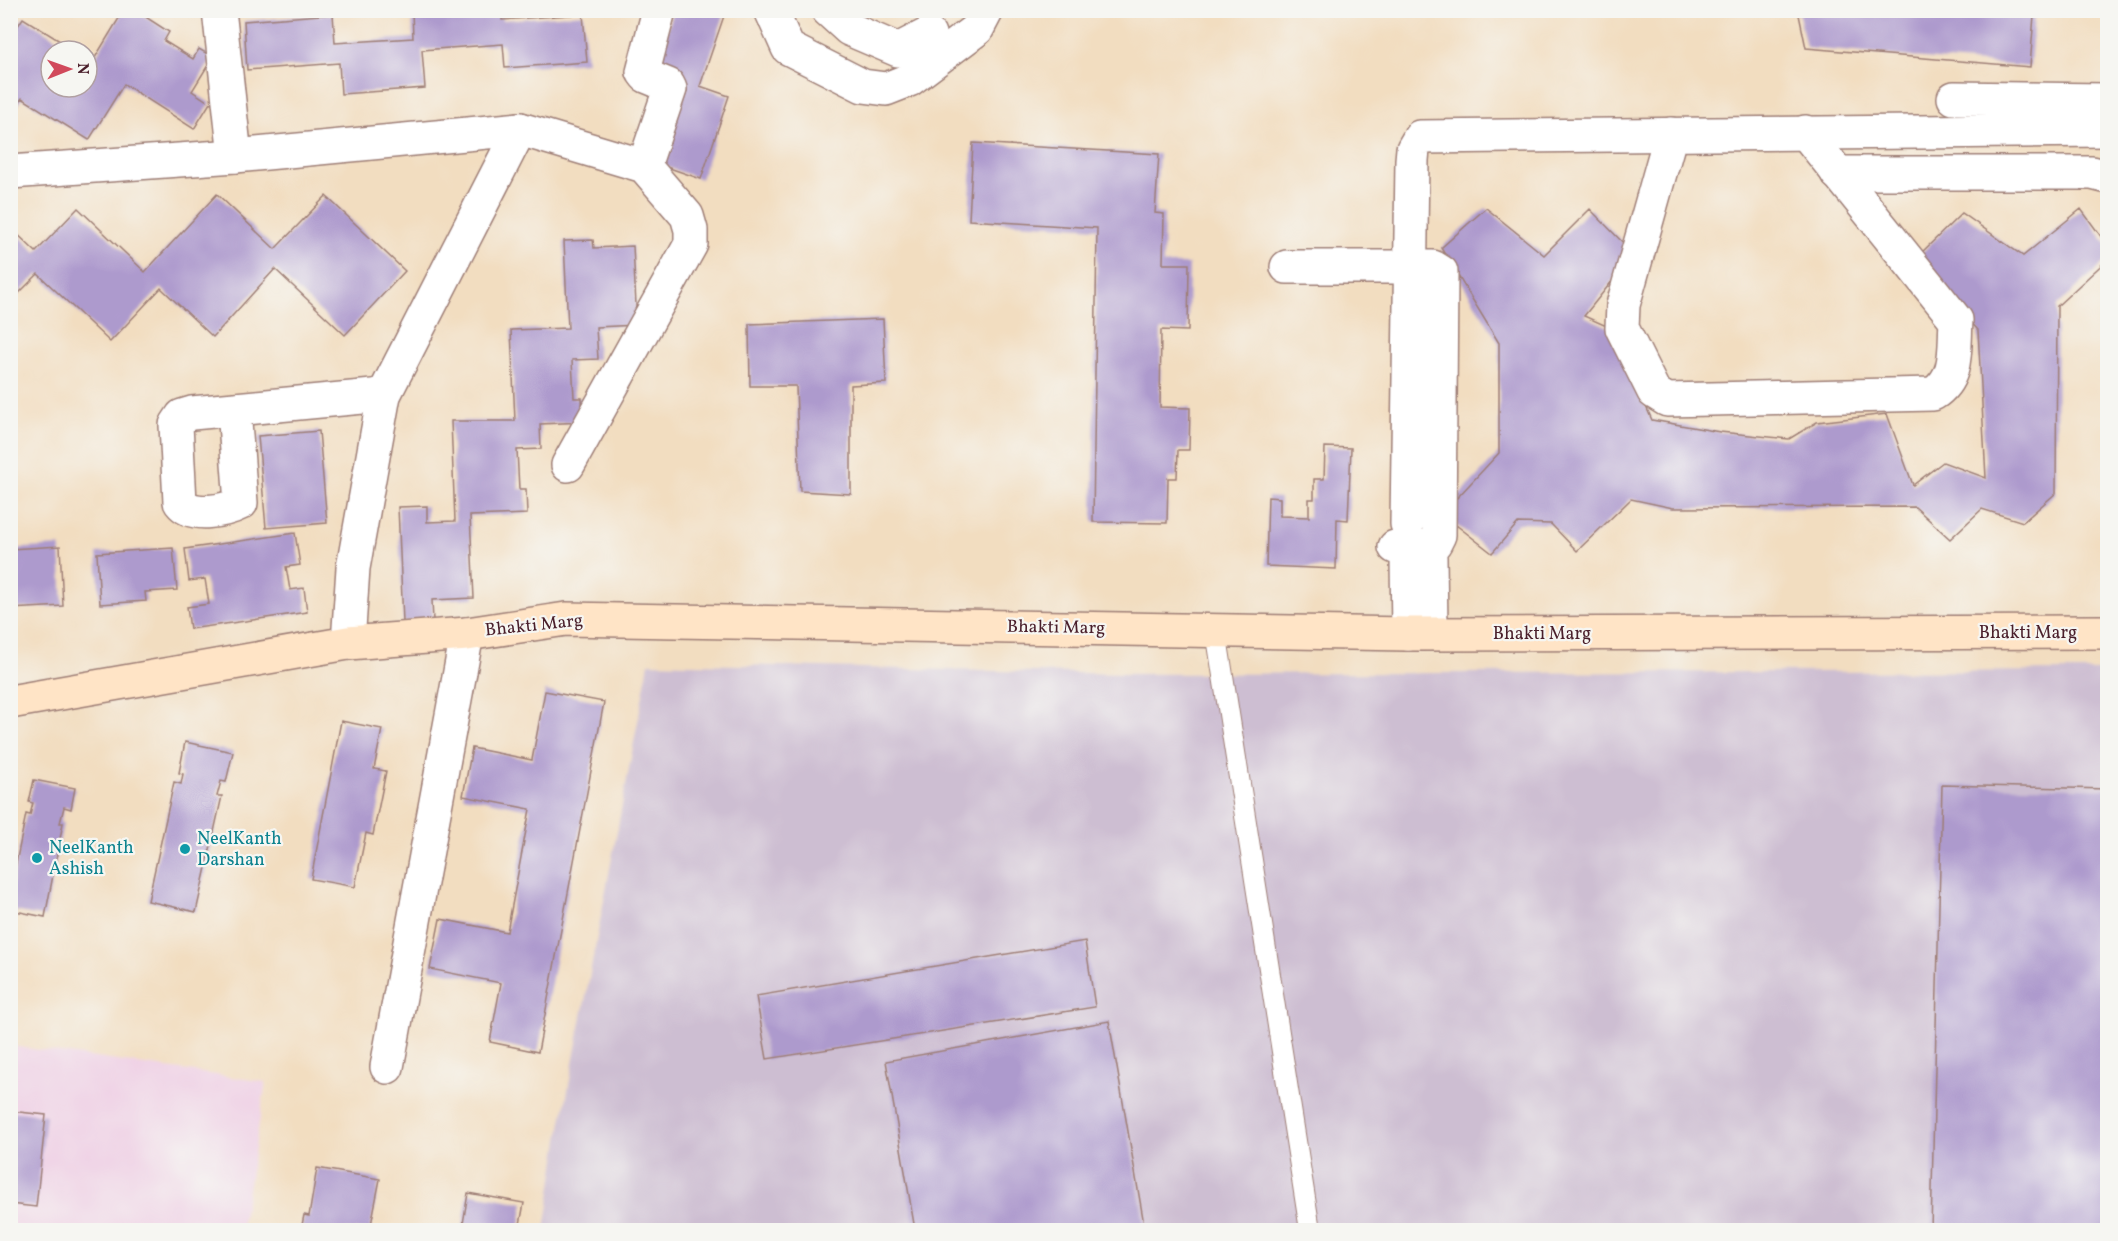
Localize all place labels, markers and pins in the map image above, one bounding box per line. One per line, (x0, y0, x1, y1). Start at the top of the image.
place label: NeelKanth Darshan (197, 827, 282, 873)
place label: NeelKanth Ashish (49, 836, 134, 882)
marker: NeelKanth Darshan (178, 842, 192, 856)
marker: NeelKanth Ashish (30, 851, 44, 865)

